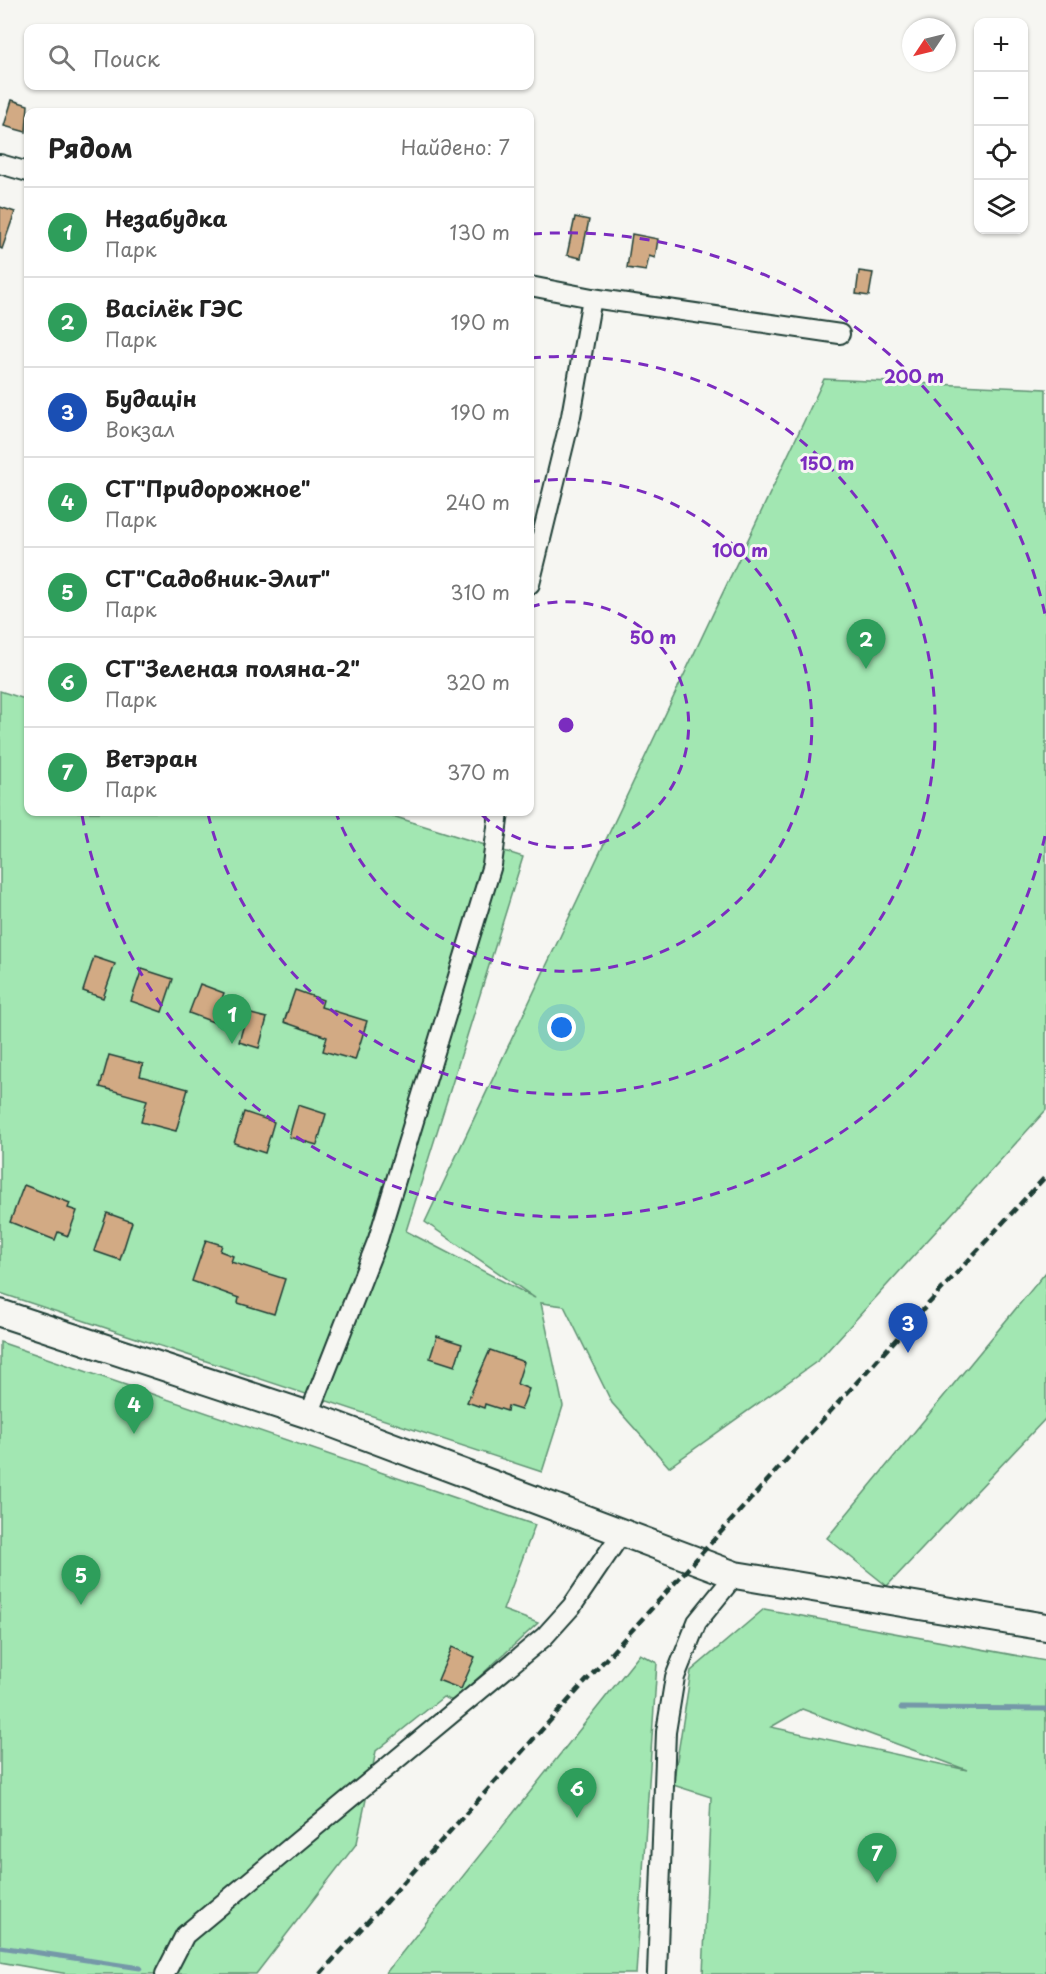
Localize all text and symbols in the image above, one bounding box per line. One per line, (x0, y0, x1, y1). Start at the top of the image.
north arrow (902, 18, 956, 72)
map controls (974, 18, 1028, 234)
button: + (974, 18, 1028, 72)
search box (24, 24, 534, 90)
icon: search (45, 41, 78, 74)
text: Поиск (93, 41, 160, 74)
button: − (974, 72, 1028, 126)
button: locate (974, 126, 1028, 180)
text: Рядом (48, 128, 133, 167)
text: Найдено: 7 (401, 132, 510, 162)
button: layers (974, 180, 1028, 234)
text: Незабудка (105, 201, 227, 234)
text: 1 (63, 217, 72, 247)
text: 130 m (450, 217, 510, 247)
text: Парк (105, 234, 157, 264)
text: Васілёк ГЭС (105, 291, 243, 324)
text: 2 (60, 307, 75, 337)
text: 190 m (451, 307, 510, 337)
text: Парк (105, 324, 157, 354)
text: 200 m (884, 362, 944, 389)
text: Будацін (105, 381, 197, 414)
text: 3 (61, 397, 74, 427)
text: 190 m (451, 397, 510, 427)
text: Вокзал (105, 414, 175, 444)
text: 150 m (800, 449, 854, 476)
text: СТ"Придорожное" (105, 471, 311, 504)
text: 4 (61, 487, 74, 517)
text: 240 m (445, 487, 510, 517)
text: Парк (105, 504, 157, 534)
text: 100 m (712, 536, 768, 563)
text: СТ"Садовник-Элит" (105, 561, 330, 594)
text: 5 (61, 577, 74, 607)
text: 310 m (450, 577, 510, 607)
text: Парк (105, 594, 157, 624)
pin: 2 (846, 620, 886, 669)
text: 50 m (630, 623, 676, 650)
text: СТ"Зеленая поляна-2" (105, 651, 360, 684)
text: 6 (60, 667, 75, 697)
text: 320 m (446, 667, 510, 697)
text: Парк (105, 684, 157, 714)
centre of rings (556, 715, 576, 735)
text: Ветэран (105, 741, 198, 774)
text: 7 (62, 757, 73, 787)
text: 370 m (447, 757, 510, 787)
text: Парк (105, 774, 157, 804)
pin: 1 (212, 994, 252, 1044)
your location (547, 1013, 576, 1042)
pin: 3 (888, 1304, 928, 1353)
pin: 4 (114, 1384, 154, 1434)
pin: 5 (62, 1556, 100, 1605)
pin: 6 (558, 1768, 596, 1818)
pin: 7 (858, 1834, 896, 1883)

